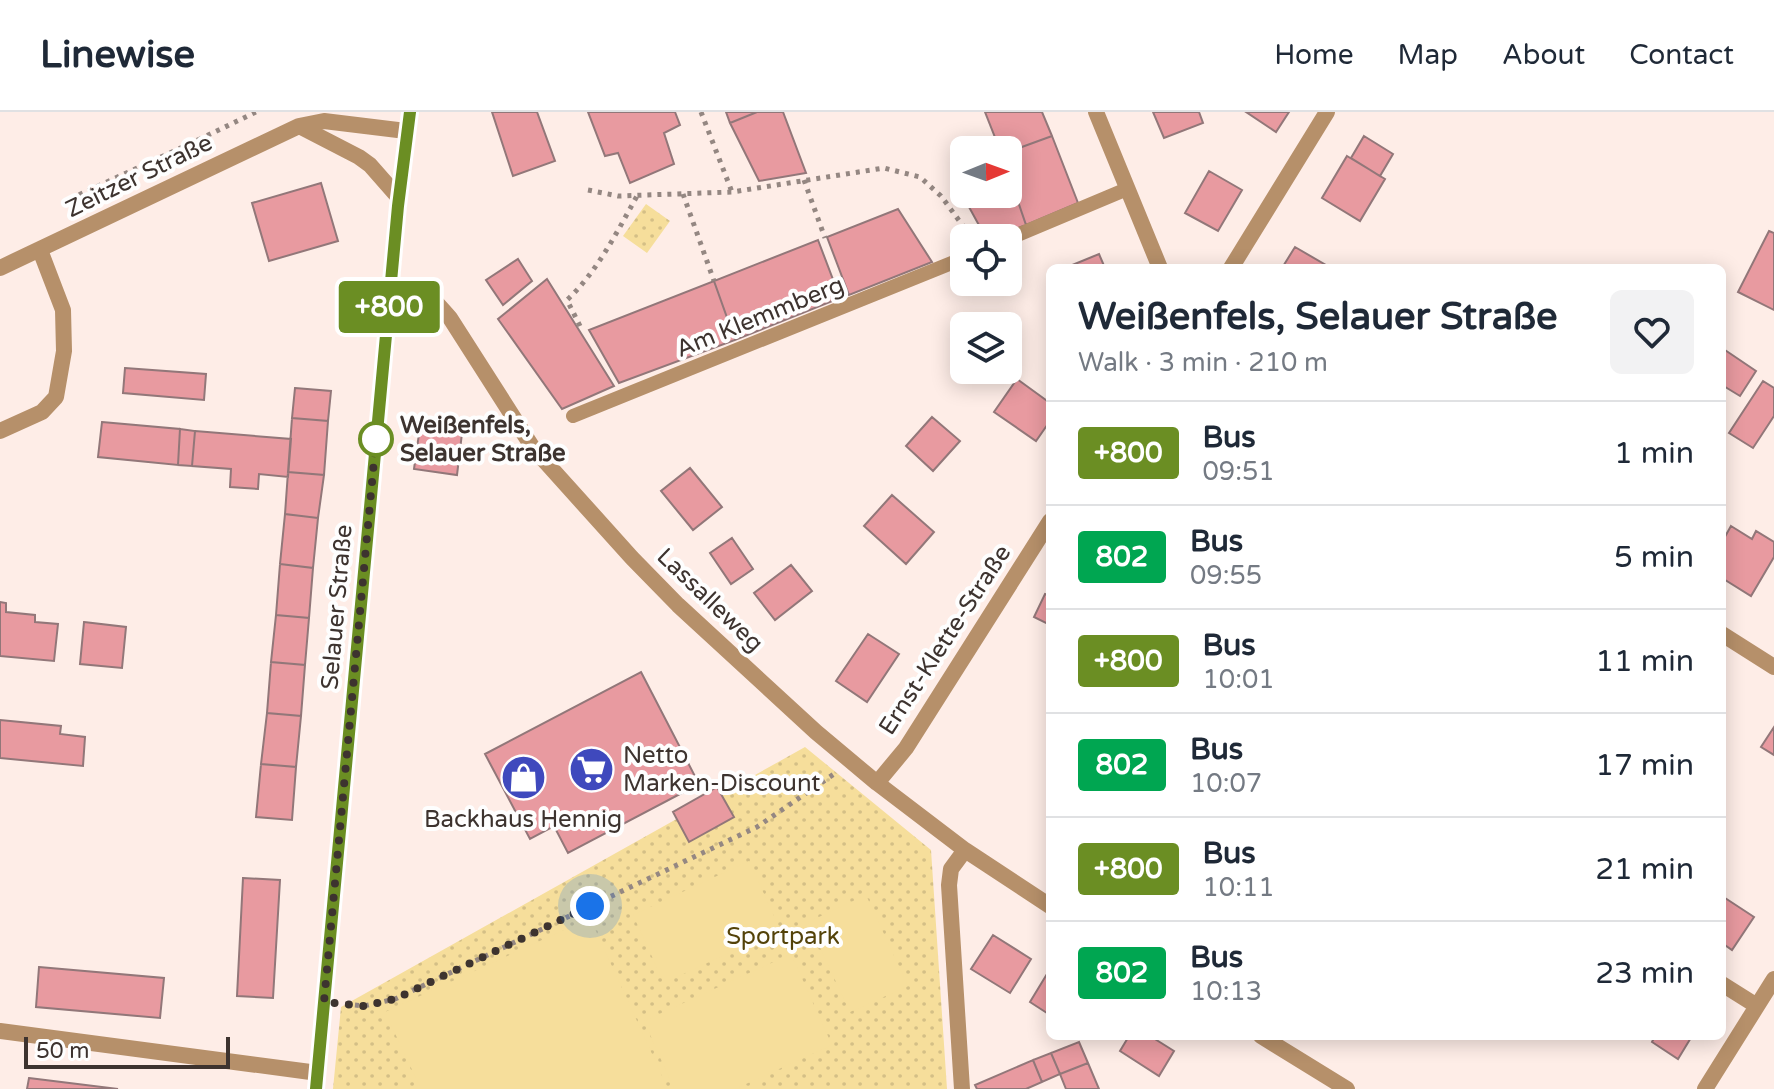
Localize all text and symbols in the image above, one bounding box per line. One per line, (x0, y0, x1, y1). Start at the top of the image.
text: Linewise (40, 32, 195, 78)
text: Home (1274, 38, 1354, 72)
text: Map (1398, 38, 1458, 72)
text: About (1502, 38, 1585, 72)
text: Contact (1629, 38, 1734, 72)
street label: Zeitzer Straße (61, 128, 217, 224)
north arrow (950, 136, 1022, 208)
map controls (950, 136, 1022, 384)
button: locate (950, 224, 1022, 296)
street label: Am Klemmberg (672, 270, 848, 364)
line badge: +800 (333, 281, 445, 333)
text: +800 (355, 290, 423, 324)
button: heart (1610, 290, 1694, 374)
text: Weißenfels, Selauer Straße (1078, 294, 1558, 340)
button: layers (950, 312, 1022, 384)
text: Walk · 3 min · 210 m (1078, 347, 1328, 378)
place label: Weißenfels, Selauer Straße (400, 411, 566, 468)
text: Bus (1203, 419, 1256, 456)
marker: Weißenfels, Selauer Straße (359, 422, 393, 456)
text: 1 min (1614, 435, 1694, 472)
text: +800 (1094, 436, 1163, 470)
text: 09:51 (1203, 456, 1275, 487)
street label: Selauer Straße (315, 523, 359, 691)
text: Bus (1190, 523, 1243, 560)
text: 5 min (1614, 539, 1694, 576)
street label: Ernst-Klette-Straße (873, 540, 1017, 740)
text: 802 (1096, 540, 1148, 574)
street label: Lassalleweg (651, 542, 769, 658)
text: 09:55 (1190, 560, 1262, 591)
text: Bus (1203, 627, 1256, 664)
text: 11 min (1595, 643, 1694, 680)
text: +800 (1094, 644, 1163, 678)
text: 10:01 (1203, 664, 1275, 695)
text: Bus (1190, 731, 1243, 768)
place label: Netto Marken-Discount (623, 741, 820, 798)
supermarket icon: Netto Marken-Discount (568, 745, 616, 793)
text: 17 min (1595, 747, 1694, 784)
text: 802 (1096, 748, 1148, 782)
shop icon: Backhaus Hennig (499, 753, 547, 801)
text: 10:07 (1190, 768, 1262, 799)
place label: Backhaus Hennig (424, 805, 622, 834)
text: Bus (1203, 835, 1256, 872)
text: 21 min (1595, 851, 1694, 888)
text: +800 (1094, 852, 1163, 886)
text: 10:11 (1203, 872, 1275, 903)
your location (570, 886, 610, 926)
park label: Sportpark (726, 922, 840, 951)
text: Bus (1190, 939, 1243, 976)
text: 23 min (1595, 955, 1694, 992)
text: 802 (1096, 956, 1148, 990)
text: 10:13 (1190, 976, 1262, 1007)
scale bar (24, 1033, 230, 1069)
text: 50 m (36, 1038, 90, 1064)

